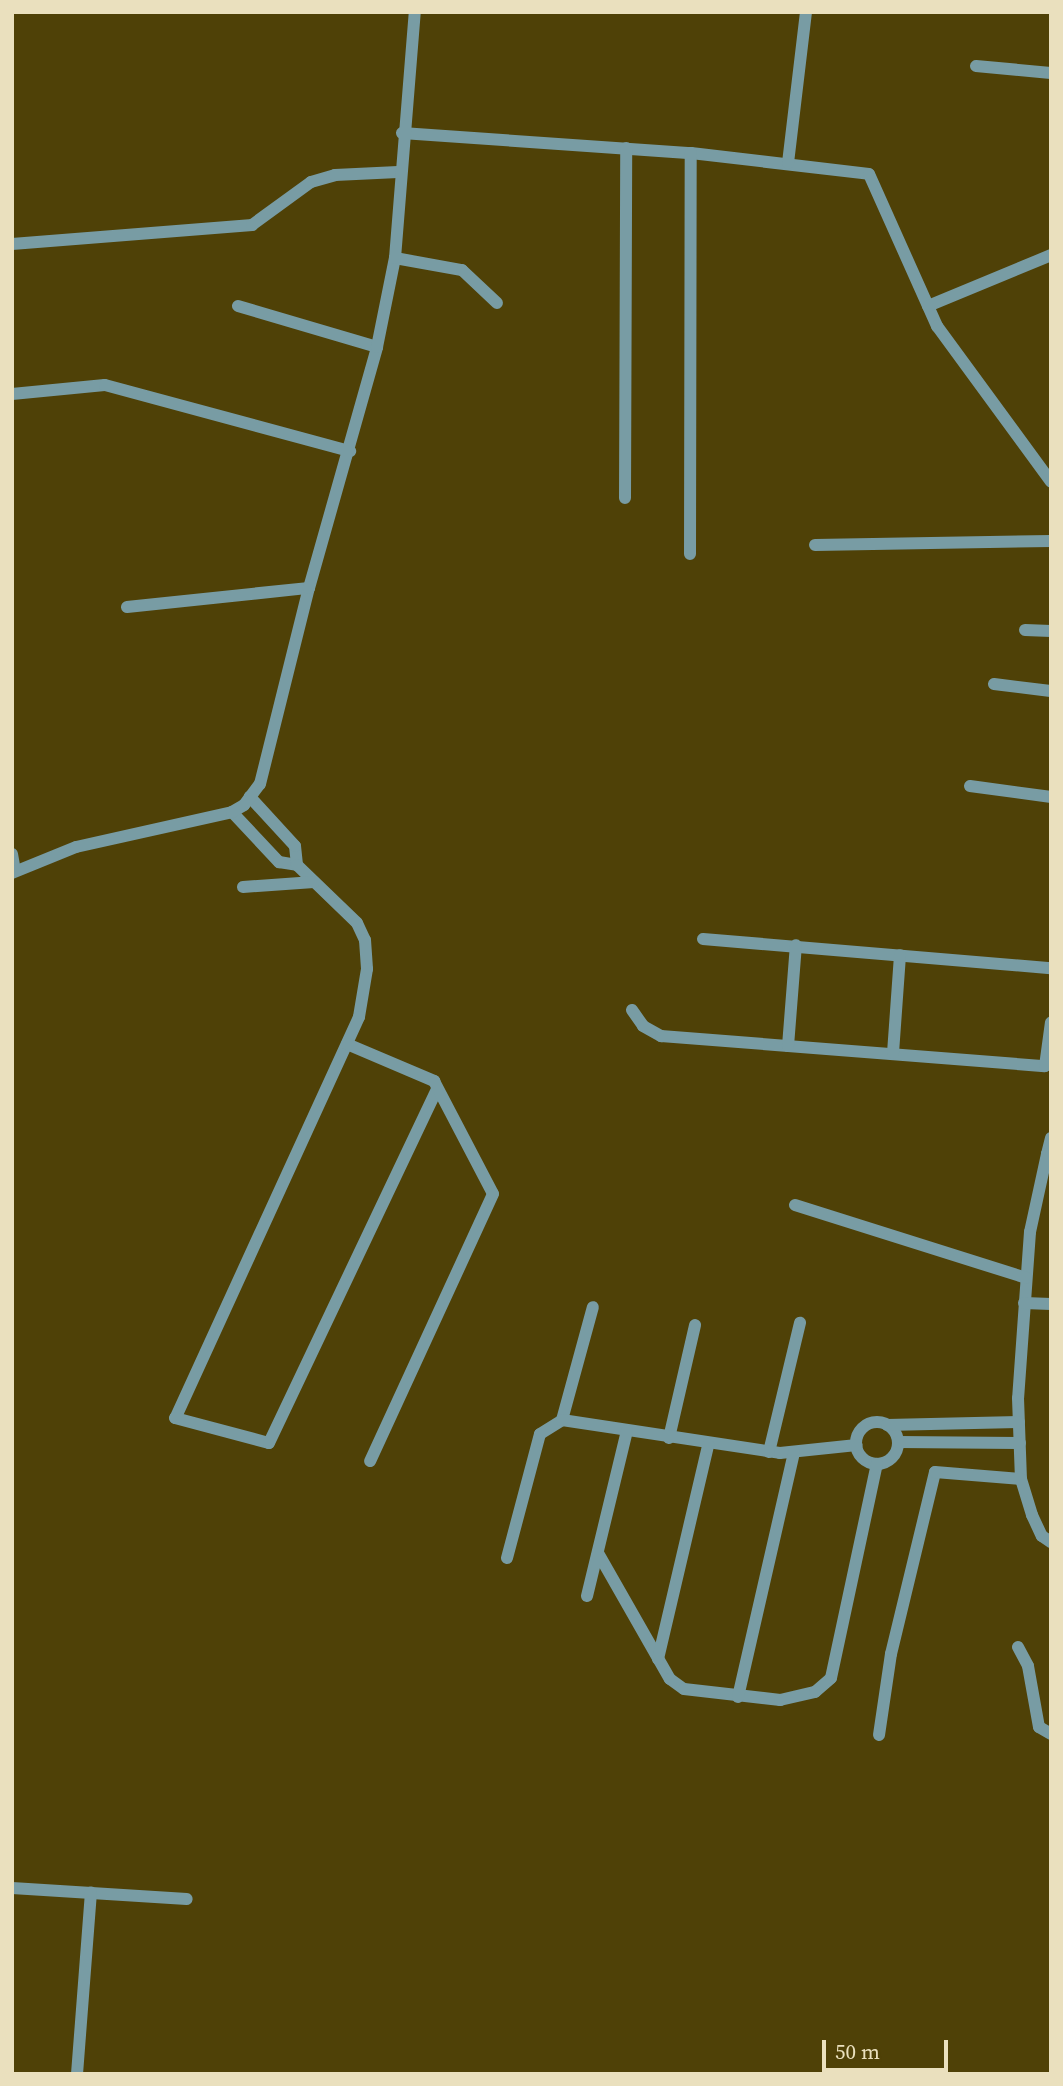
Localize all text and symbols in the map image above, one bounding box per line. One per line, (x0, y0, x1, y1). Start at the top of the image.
scale bar (825, 2026, 951, 2070)
text: 50 m (835, 2037, 880, 2066)

